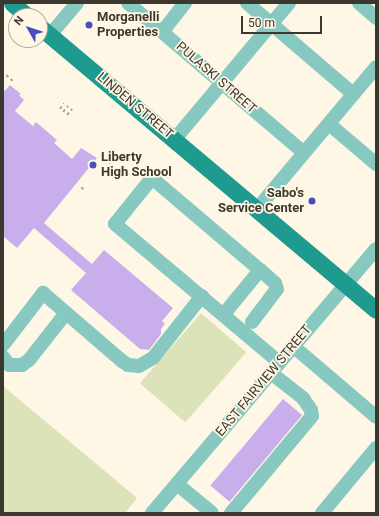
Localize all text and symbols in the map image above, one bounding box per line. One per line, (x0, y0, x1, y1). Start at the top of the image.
north arrow (8, 8, 48, 48)
scale bar (243, 8, 324, 34)
place label: Morganelli Properties (97, 10, 159, 41)
text: N (12, 14, 27, 28)
text: 50 m (248, 16, 275, 30)
marker: Morganelli Properties (84, 20, 94, 30)
street label: PULASKI STREET (173, 39, 259, 117)
street label: LINDEN STREET (94, 70, 176, 142)
place label: Liberty High School (101, 150, 172, 181)
marker: Liberty High School (88, 160, 98, 170)
place label: Sabo's Service Center (218, 186, 304, 217)
marker: Sabo's Service Center (307, 196, 317, 206)
street label: EAST FAIRVIEW STREET (213, 322, 315, 440)

